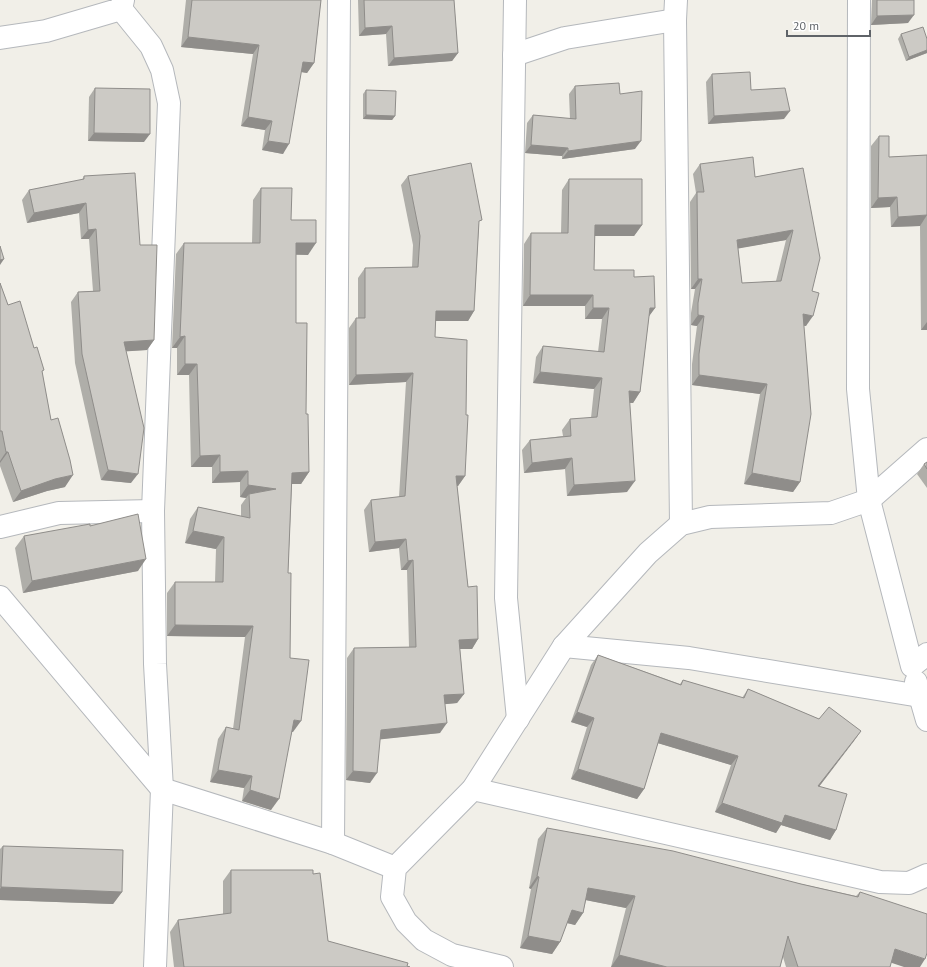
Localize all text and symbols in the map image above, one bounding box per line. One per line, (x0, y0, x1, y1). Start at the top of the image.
scale bar (787, 12, 870, 38)
text: 20 m (793, 18, 819, 33)

